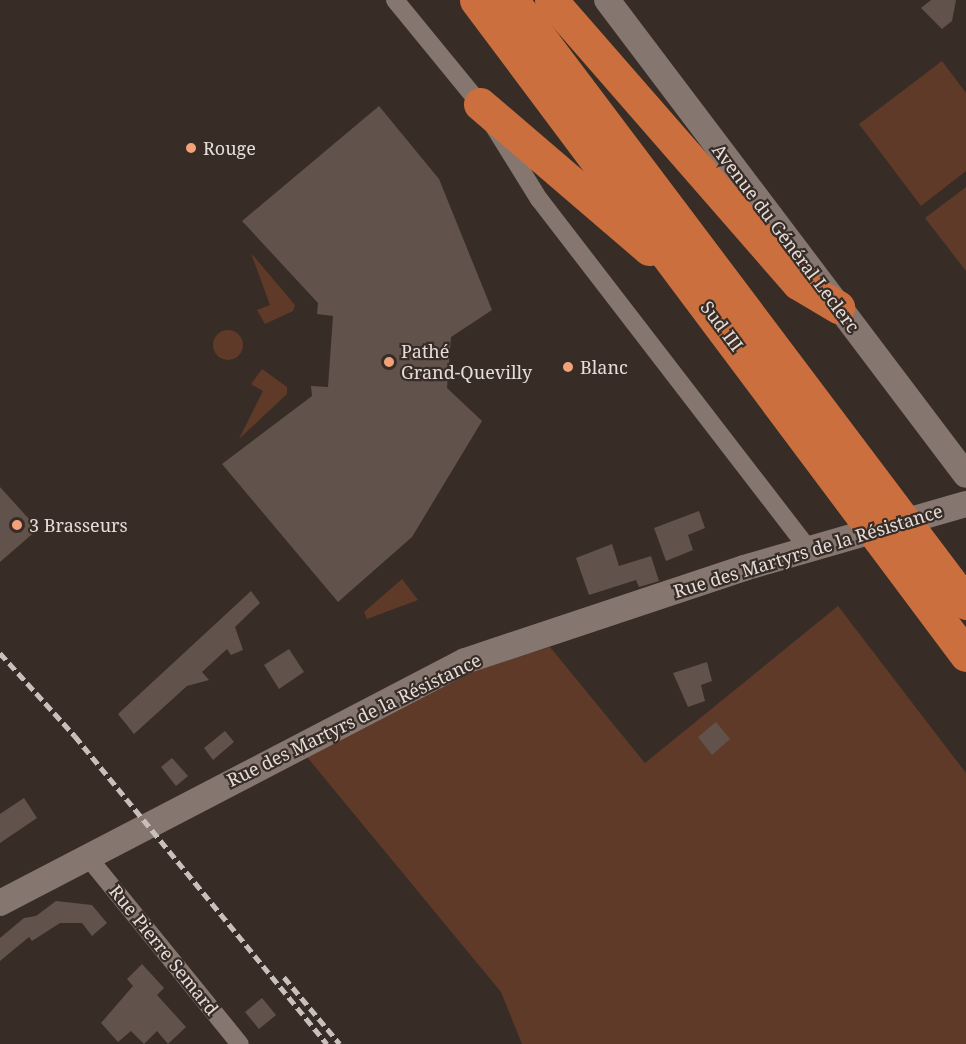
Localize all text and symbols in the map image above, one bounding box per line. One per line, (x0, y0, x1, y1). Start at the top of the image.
place label: Rouge (203, 137, 256, 159)
street label: Avenue du Général Leclerc (708, 139, 864, 337)
marker: Rouge (184, 141, 198, 155)
street label: Sud III (696, 297, 748, 355)
place label: Pathé Grand-Quevilly (401, 341, 532, 384)
marker: Pathé Grand-Quevilly (382, 355, 396, 369)
place label: Blanc (580, 356, 628, 378)
marker: Blanc (561, 360, 575, 374)
street label: Rue des Martyrs de la Résistance (671, 500, 945, 602)
place label: 3 Brasseurs (29, 514, 128, 536)
marker: 3 Brasseurs (10, 518, 24, 532)
street label: Rue des Martyrs de la Résistance (223, 649, 485, 791)
street label: Rue Pierre Semard (105, 881, 223, 1019)

